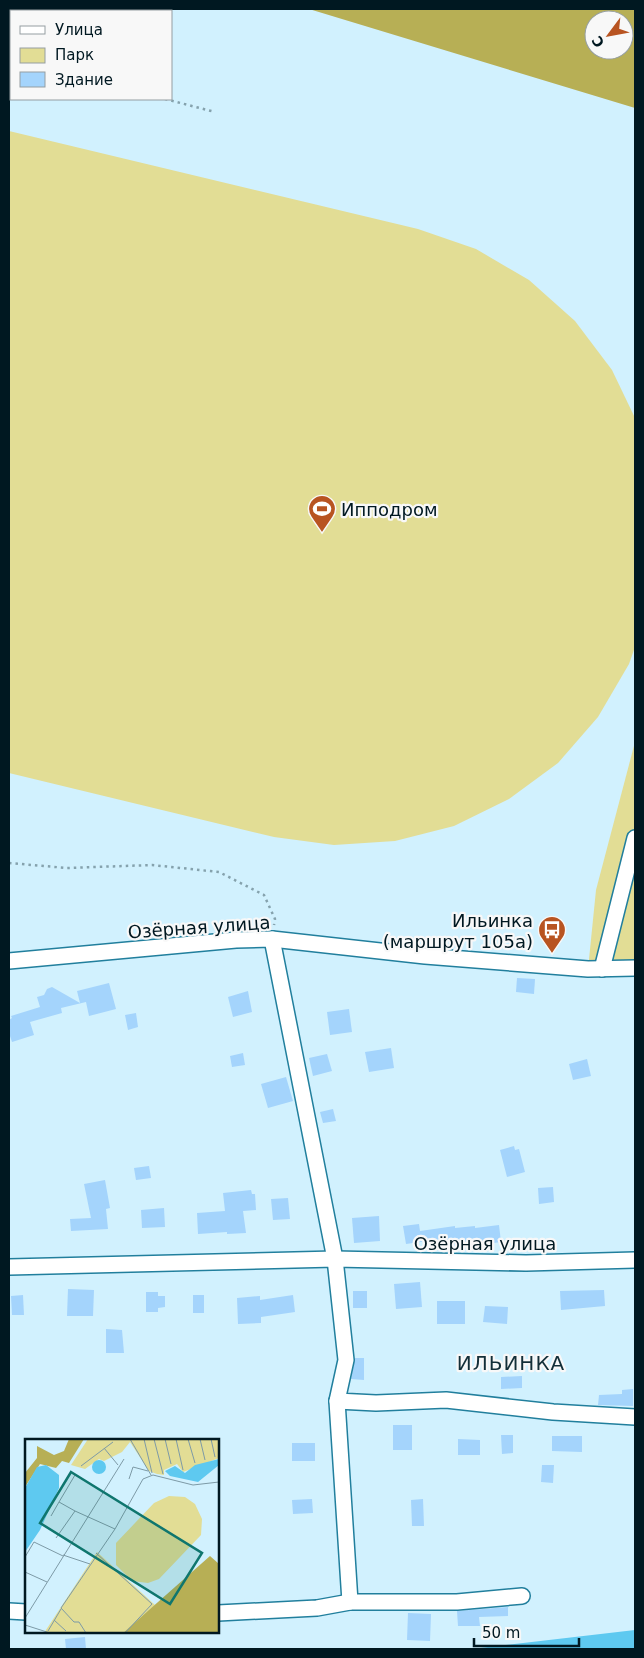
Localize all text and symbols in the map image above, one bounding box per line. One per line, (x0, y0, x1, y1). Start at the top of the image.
legend (10, 10, 172, 100)
north arrow (584, 10, 634, 60)
text: Улица (55, 21, 103, 39)
text: С (588, 33, 607, 50)
text: Парк (55, 46, 94, 64)
text: Здание (55, 71, 113, 89)
sports icon: Ипподром (307, 494, 337, 533)
place label: Ипподром (341, 499, 437, 520)
place label: Ильинка (маршрут 105а) (383, 910, 533, 952)
street label: Озёрная улица (127, 912, 271, 942)
bus stop icon: Ильинка (маршрут 105а) (537, 915, 567, 954)
street label: Озёрная улица (414, 1233, 556, 1254)
district label: ИЛЬИНКА (457, 1351, 565, 1375)
inset map (25, 1439, 219, 1633)
scale bar (474, 1616, 579, 1648)
text: 50 m (482, 1624, 520, 1642)

